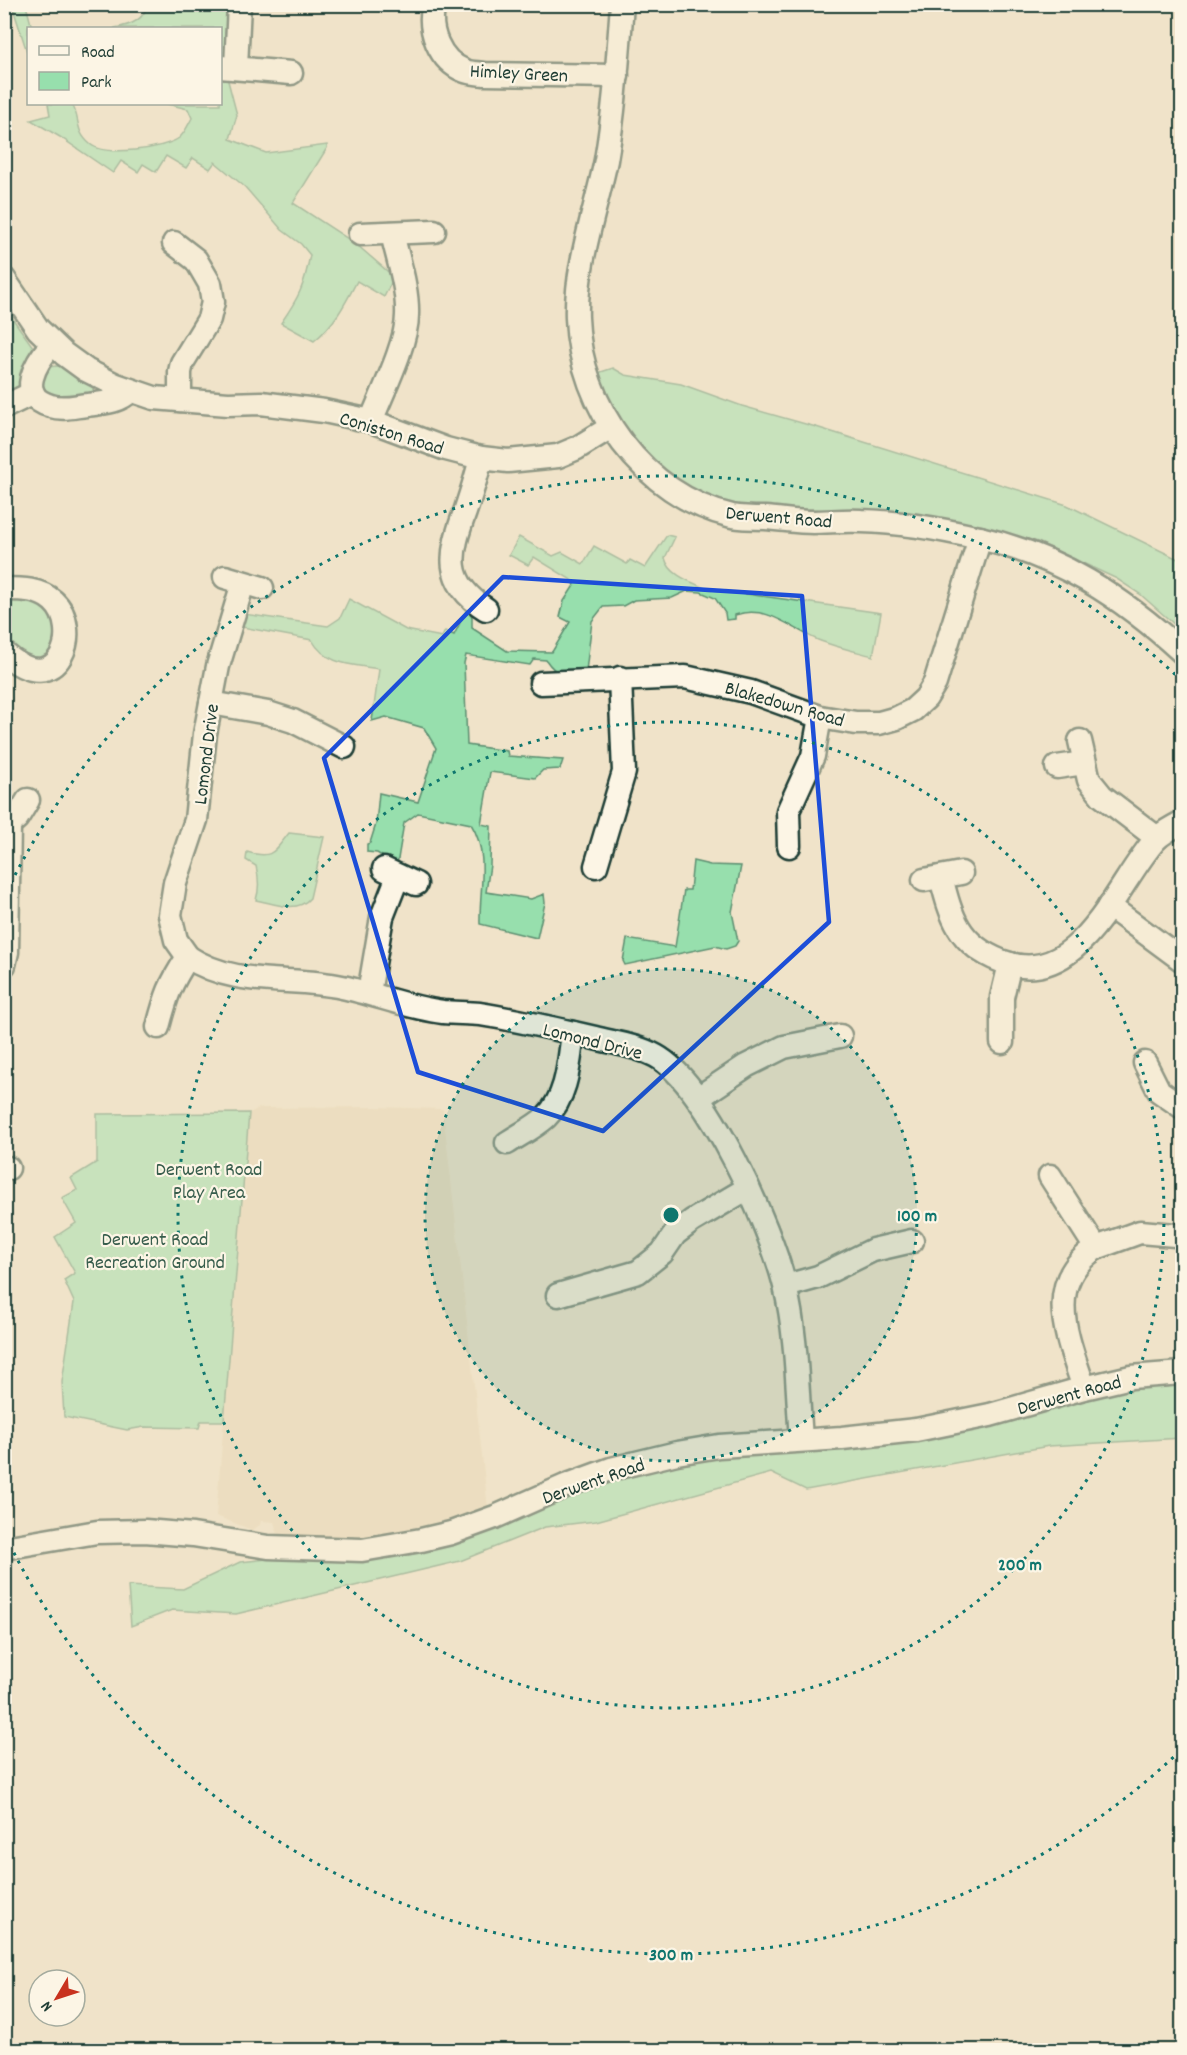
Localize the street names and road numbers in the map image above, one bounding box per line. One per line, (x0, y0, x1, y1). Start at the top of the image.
street label: Himley Green (469, 58, 569, 92)
street label: Coniston Road (336, 406, 447, 464)
street label: Derwent Road (724, 500, 833, 538)
street label: Blakedown Road (721, 675, 847, 736)
street label: Lomond Drive (188, 702, 228, 806)
street label: Lomond Drive (540, 1017, 645, 1069)
street label: Derwent Road (1015, 1370, 1125, 1424)
street label: Derwent Road (539, 1452, 649, 1513)

